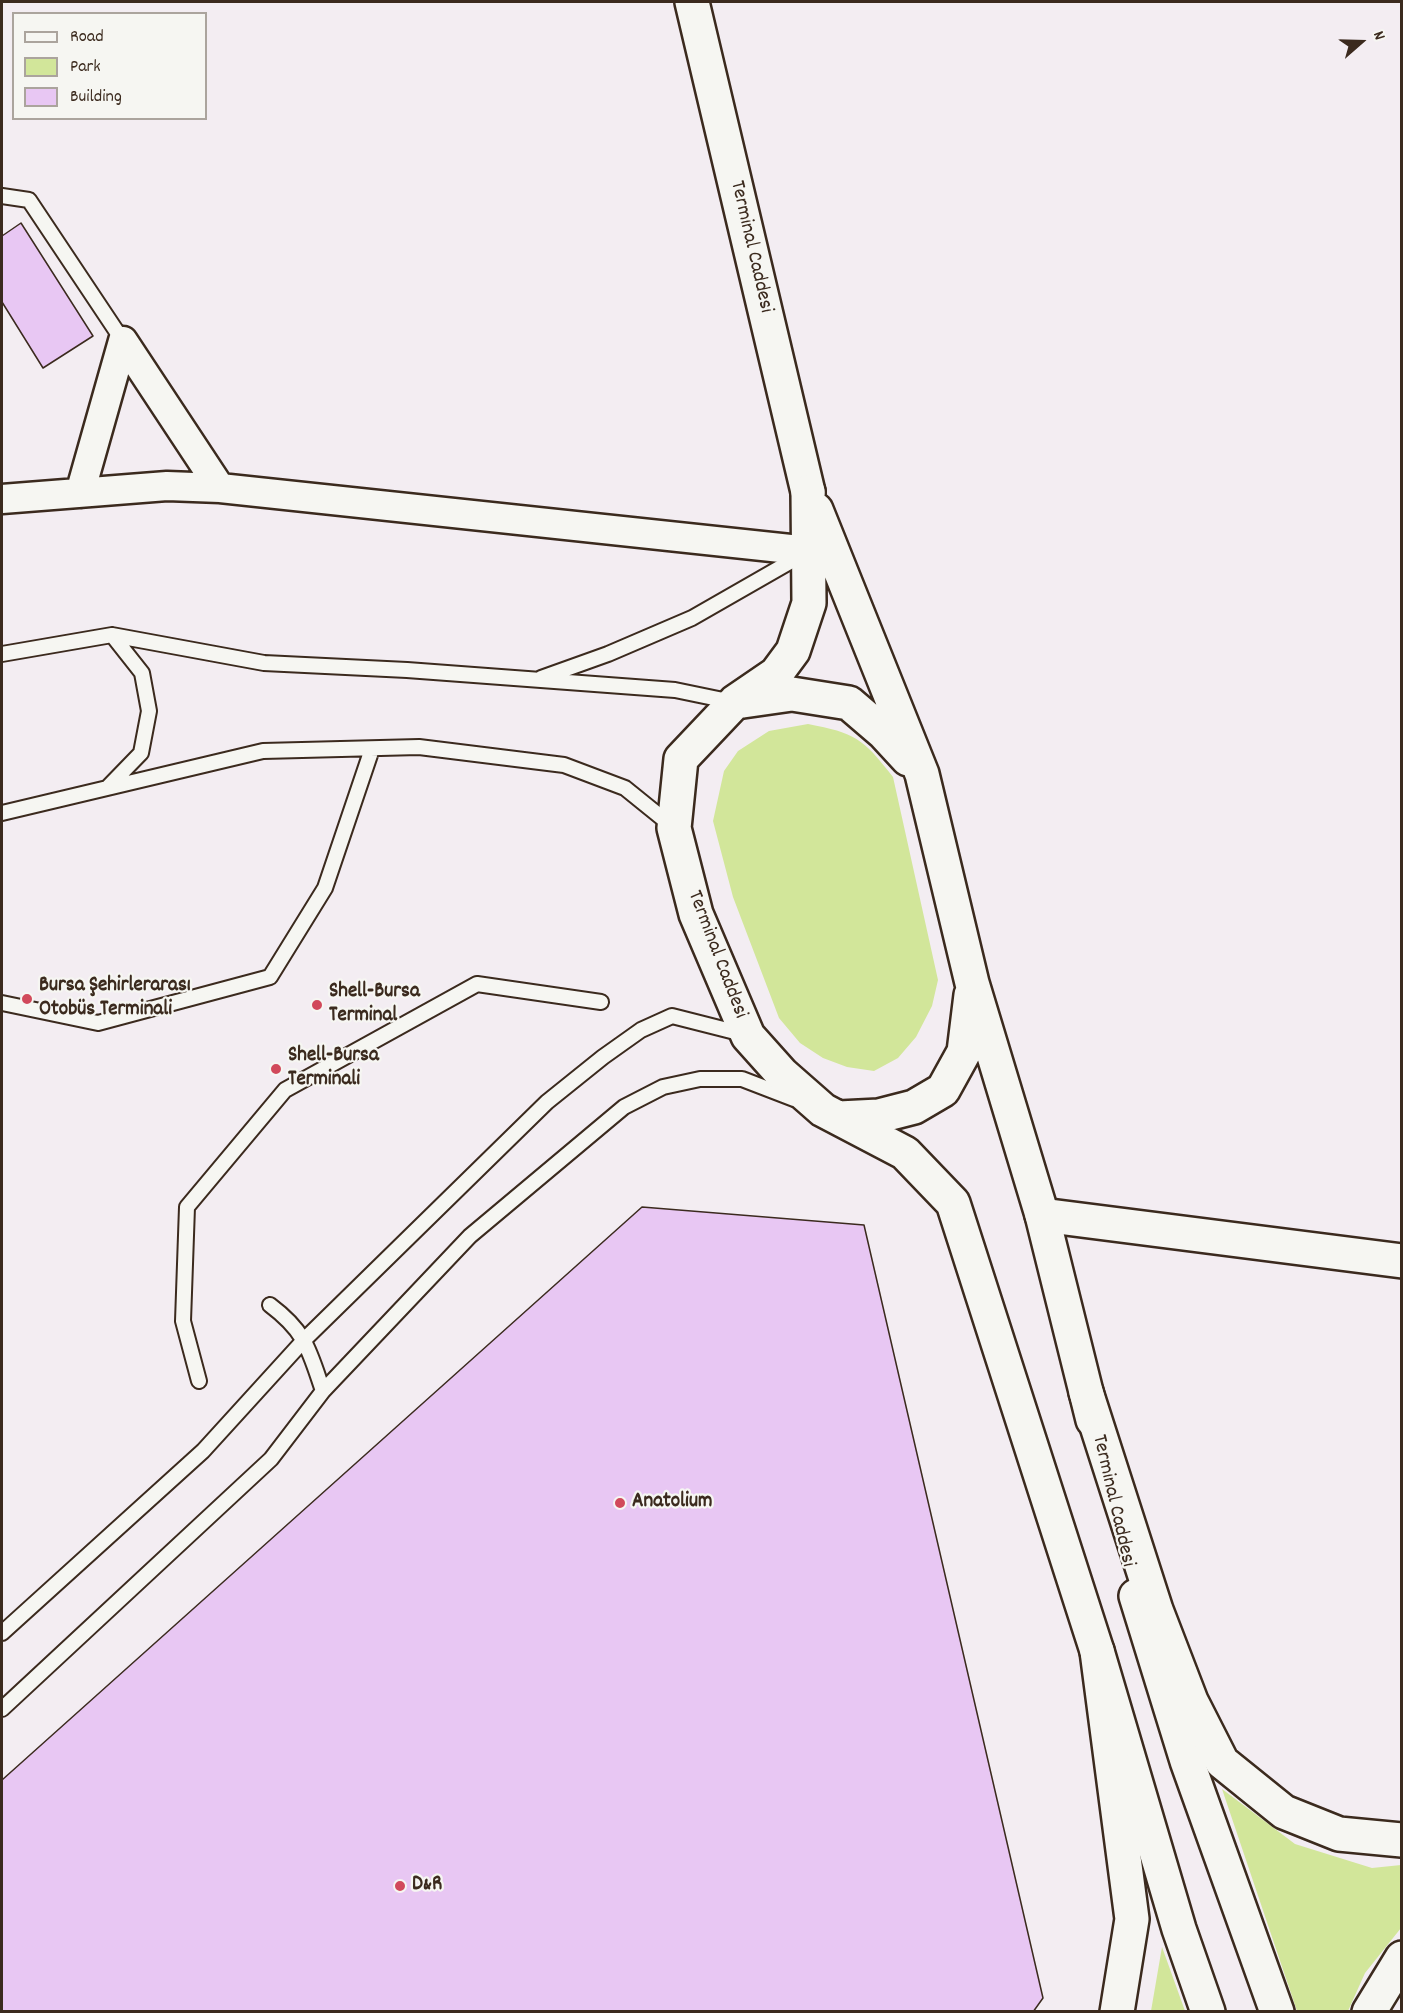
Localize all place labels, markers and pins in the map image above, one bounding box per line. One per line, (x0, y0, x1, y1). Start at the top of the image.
place label: Bursa Şehirlerarası Otobüs Terminali (39, 974, 191, 1024)
place label: Shell-Bursa Terminal (329, 980, 420, 1030)
marker: Bursa Şehirlerarası Otobüs Terminali (20, 992, 34, 1006)
marker: Shell-Bursa Terminal (310, 998, 324, 1012)
place label: Shell-Bursa Terminali (288, 1044, 379, 1094)
marker: Shell-Bursa Terminali (269, 1062, 283, 1076)
place label: Anatolium (632, 1490, 712, 1516)
marker: Anatolium (613, 1496, 627, 1510)
place label: D&R (412, 1873, 442, 1899)
marker: D&R (393, 1879, 407, 1893)

